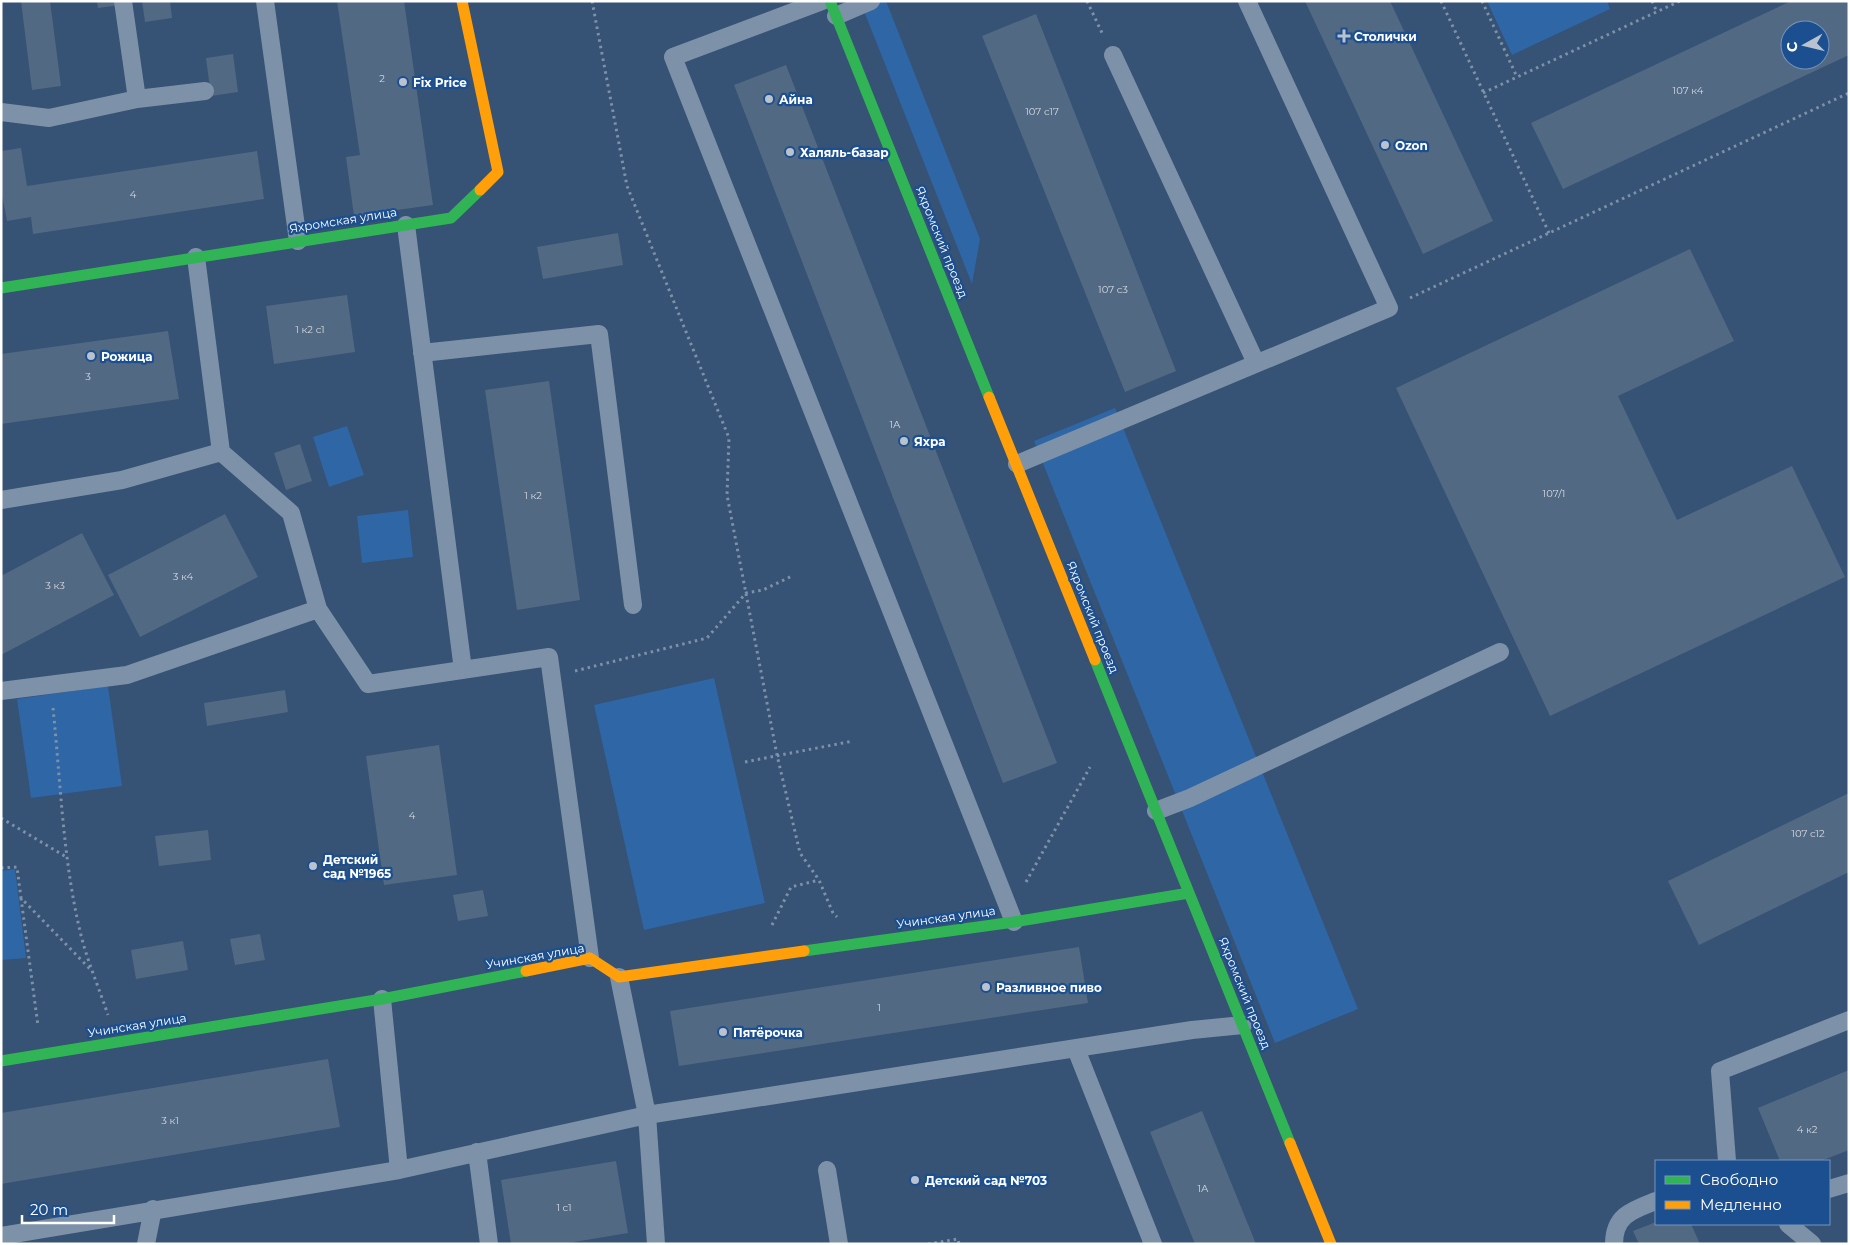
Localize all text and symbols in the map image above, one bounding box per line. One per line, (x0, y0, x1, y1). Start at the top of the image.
north arrow (1780, 20, 1830, 70)
place label: Столички (1354, 29, 1417, 44)
marker: Столички (1338, 30, 1350, 42)
text: С (1783, 41, 1802, 53)
house number: 2 (379, 72, 385, 85)
place label: Fix Price (413, 75, 467, 90)
marker: Fix Price (397, 76, 409, 88)
house number: 107 к4 (1673, 84, 1704, 97)
place label: Айна (779, 92, 813, 107)
marker: Айна (763, 93, 775, 105)
house number: 107 с17 (1025, 105, 1059, 118)
place label: Ozon (1395, 138, 1428, 153)
marker: Ozon (1379, 139, 1391, 151)
place label: Халяль-базар (800, 145, 889, 160)
marker: Халяль-базар (784, 146, 796, 158)
street label: Яхромский проезд (913, 184, 971, 300)
house number: 4 (130, 188, 137, 201)
street label: Яхромская улица (288, 204, 398, 236)
house number: 107 с3 (1098, 283, 1128, 296)
house number: 1 к2 с1 (295, 323, 325, 336)
place label: Рожица (101, 349, 152, 364)
marker: Рожица (85, 350, 97, 362)
house number: 3 (85, 370, 91, 383)
house number: 1А (889, 418, 901, 431)
place label: Яхра (914, 434, 945, 449)
marker: Яхра (898, 435, 910, 447)
house number: 107/1 (1543, 487, 1565, 500)
house number: 1 к2 (524, 489, 542, 502)
street label: Яхромский проезд (1064, 559, 1122, 675)
house number: 3 к4 (173, 570, 194, 583)
house number: 3 к3 (45, 579, 65, 592)
house number: 4 (409, 809, 416, 822)
house number: 107 с12 (1791, 827, 1825, 840)
place label: Детский сад №1965 (323, 852, 391, 881)
marker: Детский сад №1965 (307, 860, 319, 872)
street label: Учинская улица (896, 903, 996, 931)
street label: Яхромский проезд (1216, 935, 1274, 1051)
street label: Учинская улица (485, 940, 585, 972)
place label: Разливное пиво (996, 980, 1102, 995)
marker: Разливное пиво (980, 981, 992, 993)
house number: 1 (877, 1001, 881, 1014)
street label: Учинская улица (87, 1010, 187, 1040)
place label: Пятёрочка (733, 1025, 803, 1040)
marker: Пятёрочка (717, 1026, 729, 1038)
house number: 3 к1 (161, 1114, 179, 1127)
house number: 4 к2 (1797, 1123, 1818, 1136)
legend (1655, 1160, 1830, 1225)
text: Свободно (1700, 1170, 1778, 1189)
place label: Детский сад №703 (925, 1173, 1047, 1188)
marker: Детский сад №703 (909, 1174, 921, 1186)
house number: 1А (1197, 1182, 1209, 1195)
scale bar (22, 1192, 115, 1224)
text: Медленно (1700, 1195, 1782, 1214)
text: 20 m (30, 1200, 68, 1219)
house number: 1 с1 (556, 1201, 572, 1214)

